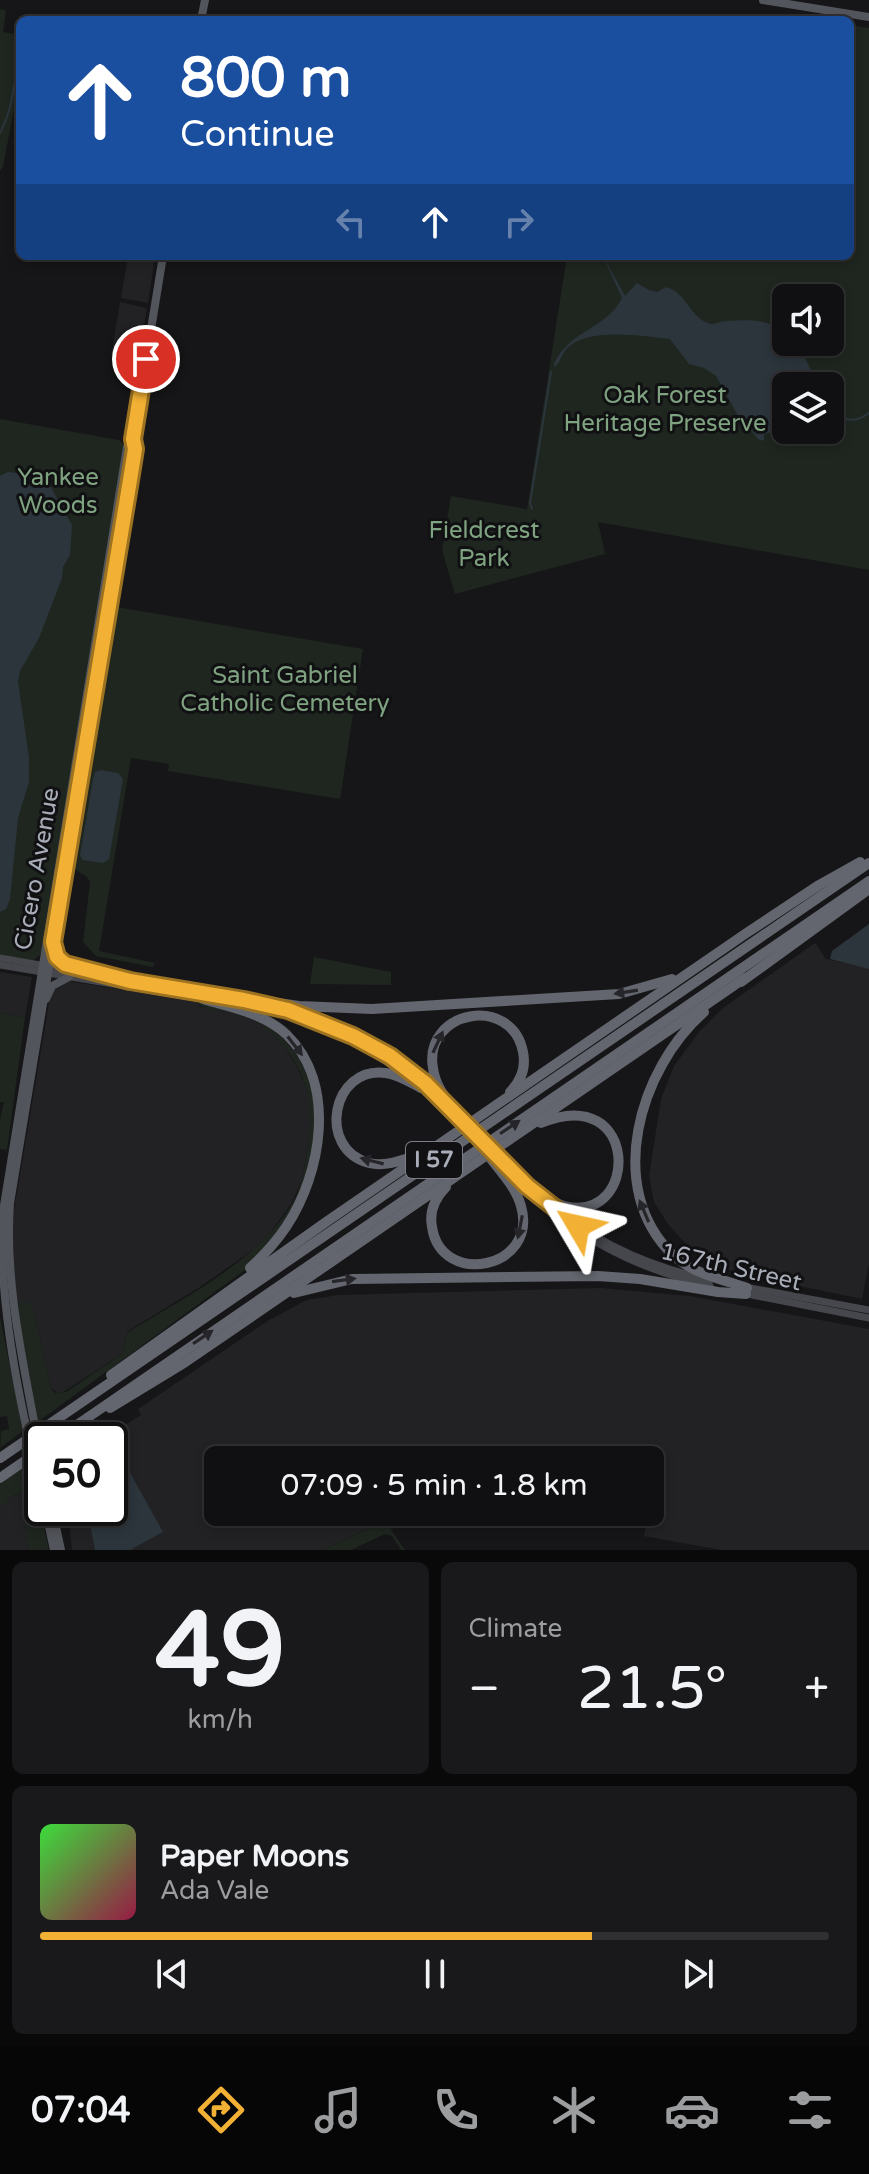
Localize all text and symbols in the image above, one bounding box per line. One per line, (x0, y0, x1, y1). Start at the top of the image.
text: 800 m (180, 45, 351, 112)
icon: ahead (48, 48, 152, 152)
text: Continue (180, 113, 335, 156)
icon: left (329, 200, 373, 244)
icon: ahead (413, 200, 457, 244)
icon: right (497, 200, 541, 244)
map controls (772, 284, 844, 444)
button: sound (772, 284, 844, 356)
pin (112, 325, 180, 393)
icon: arrive (124, 337, 168, 381)
button: layers (772, 372, 844, 444)
park label: Oak Forest Heritage Preserve (564, 381, 766, 438)
park label: Yankee Woods (17, 463, 99, 520)
park label: Fieldcrest Park (429, 516, 539, 573)
park label: Saint Gabriel Catholic Cemetery (180, 661, 390, 718)
street label: Cicero Avenue (8, 785, 66, 953)
one-way arrow (614, 987, 639, 999)
one-way arrow (431, 1030, 445, 1053)
one-way arrow (287, 1036, 303, 1056)
one-way arrow (499, 1120, 521, 1134)
road number: I 57 (406, 1142, 462, 1178)
one-way arrow (359, 1154, 384, 1167)
position arrow (536, 1184, 620, 1268)
one-way arrow (638, 1199, 651, 1223)
one-way arrow (514, 1215, 526, 1240)
street label: 167th Street (658, 1237, 804, 1297)
one-way arrow (332, 1273, 357, 1286)
one-way arrow (193, 1330, 214, 1345)
speed limit sign: 50 (24, 1422, 128, 1526)
text: 07:09 · 5 min · 1.8 km (281, 1467, 587, 1504)
text: 49 (155, 1589, 286, 1714)
text: Climate (469, 1613, 562, 1644)
text: 21.5° (577, 1653, 727, 1725)
text: − (469, 1663, 500, 1716)
text: + (804, 1663, 829, 1716)
text: km/h (188, 1704, 253, 1735)
text: Paper Moons (160, 1838, 349, 1875)
text: Ada Vale (160, 1875, 269, 1906)
icon: previous (150, 1952, 194, 1996)
icon: pause (413, 1952, 457, 1996)
icon: next (676, 1952, 720, 1996)
icon: directions (193, 2082, 249, 2138)
icon: music (310, 2082, 366, 2138)
icon: phone (428, 2082, 484, 2138)
icon: climate (546, 2082, 602, 2138)
icon: car (664, 2082, 720, 2138)
icon: filters (782, 2082, 838, 2138)
text: 07:04 (31, 2089, 131, 2132)

